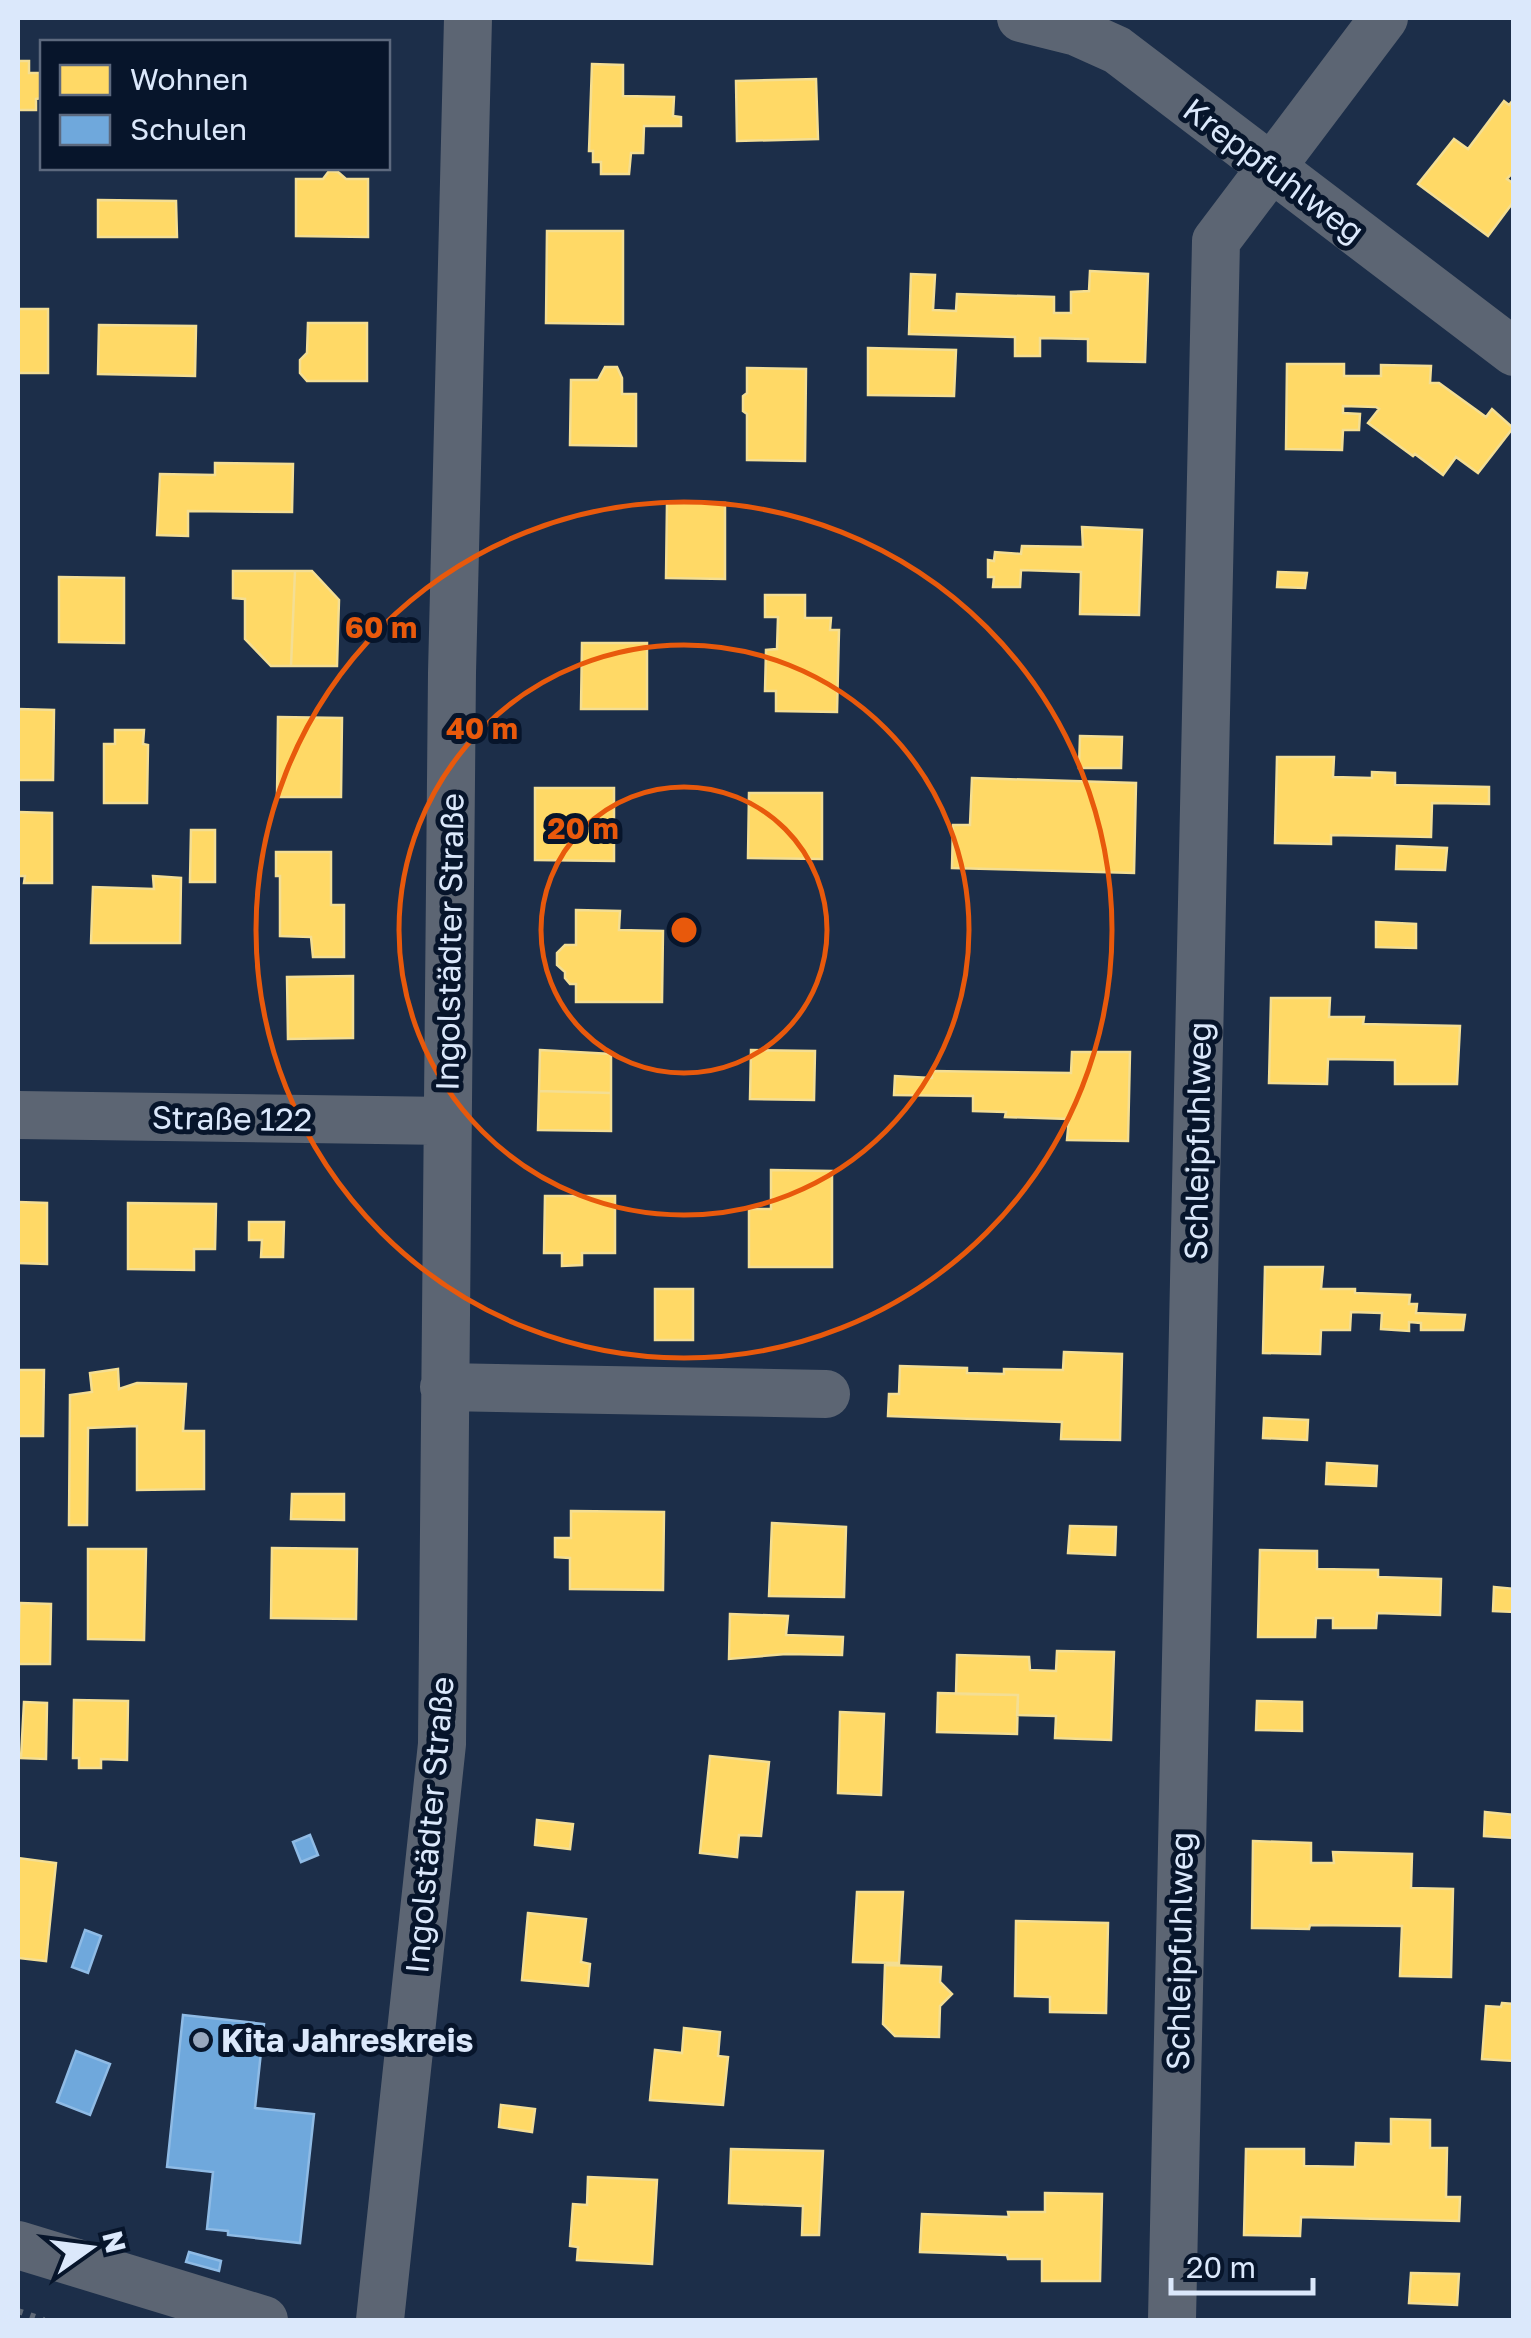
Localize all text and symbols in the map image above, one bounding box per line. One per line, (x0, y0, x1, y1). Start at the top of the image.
legend (40, 40, 390, 170)
text: Wohnen (130, 61, 248, 97)
street label: Kreppfuhlweg (1176, 90, 1372, 250)
text: Schulen (130, 111, 247, 147)
text: 60 m (345, 609, 417, 645)
text: 40 m (446, 710, 518, 746)
street label: Ingolstädter Straße (427, 793, 471, 1091)
text: 20 m (547, 810, 619, 846)
centre of rings (666, 912, 702, 948)
street label: Schleipfuhlweg (1176, 1021, 1218, 1261)
street label: Straße 122 (151, 1098, 313, 1138)
street label: Ingolstädter Straße (397, 1675, 461, 1975)
street label: Schleipfuhlweg (1158, 1831, 1200, 2071)
place label: Kita Jahreskreis (221, 2021, 473, 2059)
marker: Kita Jahreskreis (190, 2029, 212, 2051)
north arrow (40, 2198, 140, 2298)
text: N (96, 2228, 133, 2256)
scale bar (1171, 2233, 1314, 2295)
text: 20 m (1186, 2249, 1256, 2285)

